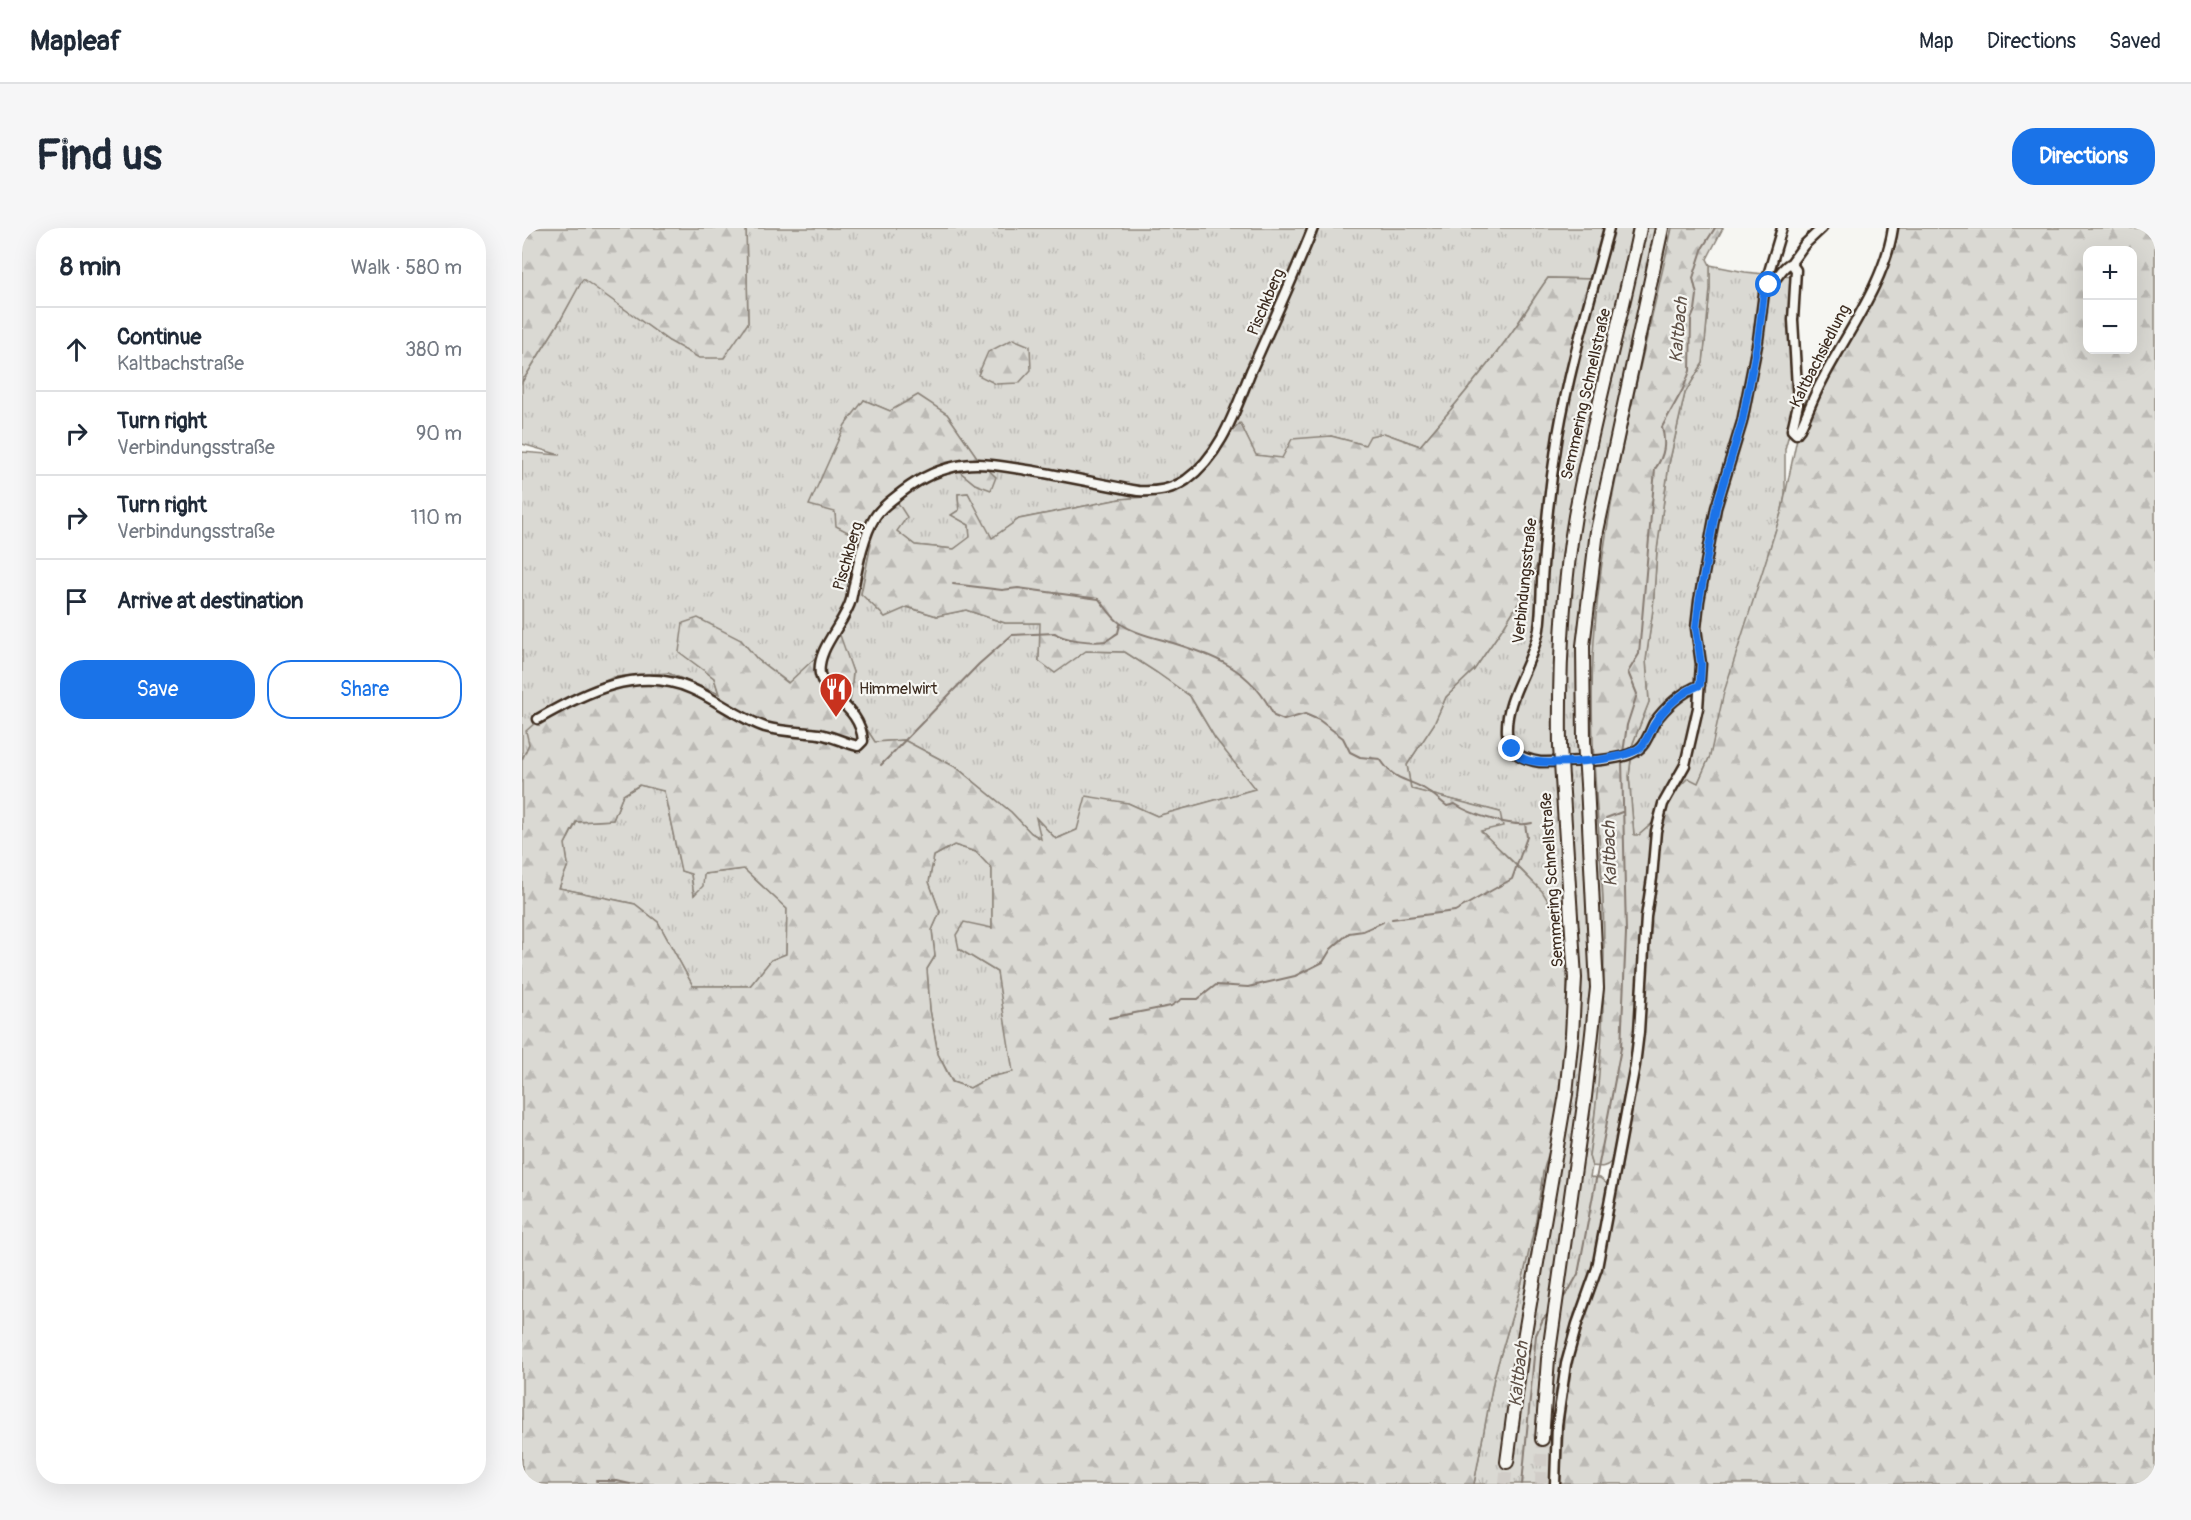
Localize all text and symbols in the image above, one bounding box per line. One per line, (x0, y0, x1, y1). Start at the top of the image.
text: Mapleaf (30, 24, 121, 59)
text: Map (1919, 28, 1954, 55)
text: Directions (1987, 28, 2076, 55)
text: Saved (2109, 28, 2161, 55)
button: Directions (2012, 128, 2155, 185)
text: Find us (36, 130, 162, 182)
map controls (2083, 246, 2137, 354)
button: + (2083, 246, 2137, 300)
text: 8 min (60, 251, 121, 283)
text: Walk · 580 m (351, 255, 462, 280)
street label: Pischkberg (1243, 266, 1289, 338)
route start (1755, 271, 1781, 297)
water label: Kaltbach (1665, 295, 1693, 364)
button: − (2083, 300, 2137, 354)
street label: Kaltbachsiedlung (1785, 301, 1855, 411)
street label: Semmering Schnellstraße (1557, 306, 1615, 482)
text: Continue (117, 323, 201, 351)
icon: ahead (60, 333, 93, 366)
text: 380 m (405, 337, 462, 362)
text: Kaltbachstraße (117, 351, 244, 376)
text: Turn right (117, 407, 207, 435)
icon: right (60, 417, 93, 450)
text: 90 m (416, 421, 462, 446)
text: Verbindungsstraße (117, 435, 275, 460)
text: Turn right (117, 491, 207, 519)
icon: right (60, 501, 93, 534)
text: 110 m (411, 505, 462, 530)
street label: Verbindungsstraße (1508, 517, 1542, 645)
text: Verbindungsstraße (117, 519, 275, 544)
street label: Pischkberg (829, 519, 867, 593)
icon: arrive (60, 585, 93, 618)
text: Arrive at destination (117, 587, 303, 615)
button: Save (60, 660, 255, 719)
button: Share (267, 660, 462, 719)
restaurant icon: Himmelwirt (818, 671, 854, 718)
place label: Himmelwirt (859, 679, 938, 699)
route end (1498, 735, 1524, 761)
street label: Semmering Schnellstraße (1536, 792, 1568, 968)
water label: Kaltbach (1597, 819, 1623, 887)
water label: Kaltbach (1504, 1339, 1534, 1408)

